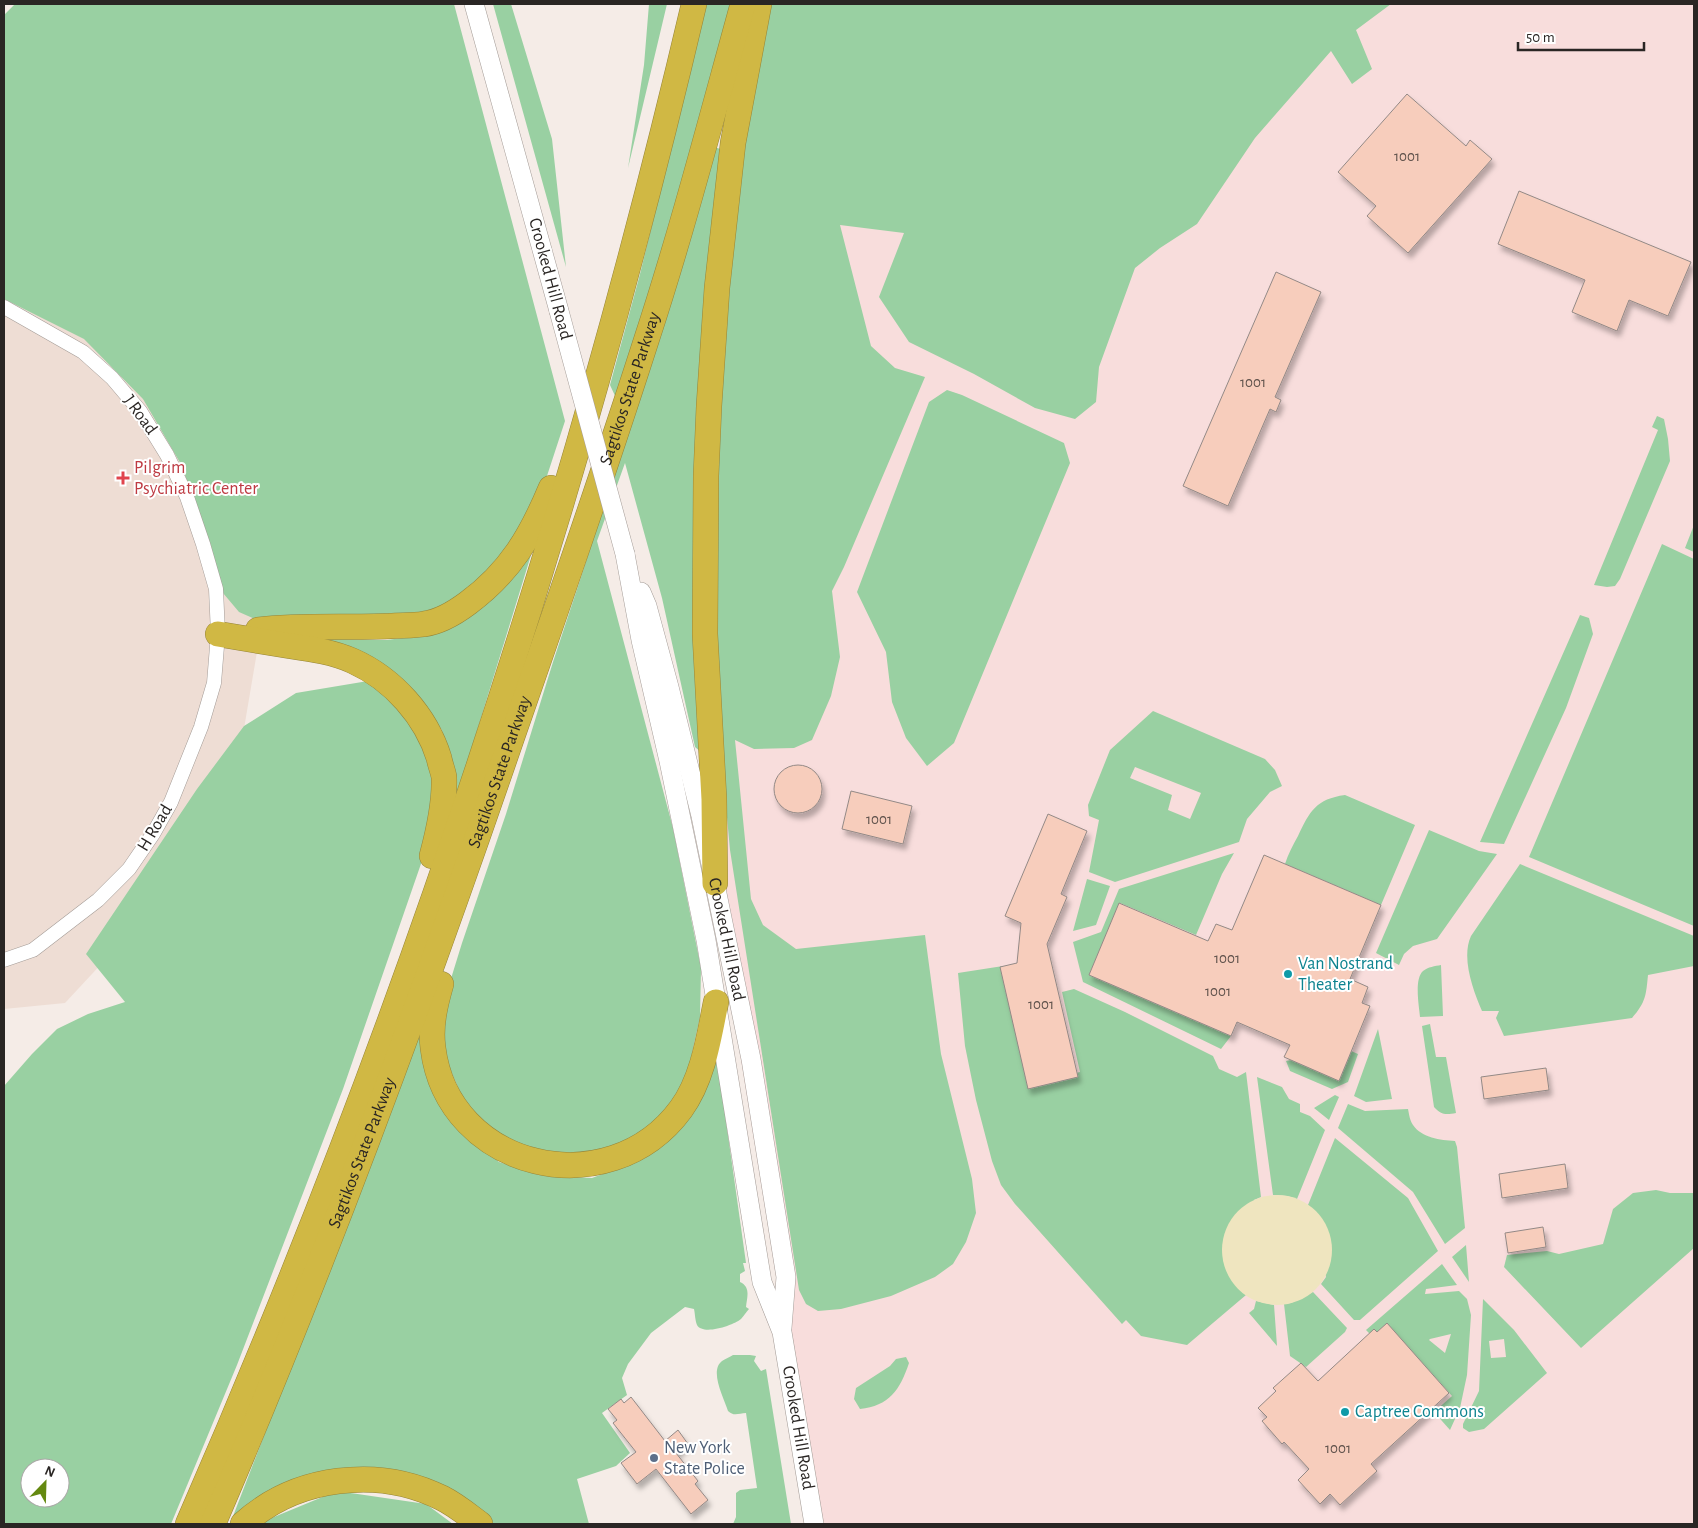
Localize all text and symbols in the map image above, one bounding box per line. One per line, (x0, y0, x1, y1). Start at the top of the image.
scale bar (1518, 20, 1644, 52)
text: 50 m (1526, 30, 1555, 45)
house number: 1001 (1394, 149, 1420, 164)
street label: Crooked Hill Road (525, 216, 575, 342)
street label: Sagtikos State Parkway (597, 310, 664, 467)
house number: 1001 (1240, 375, 1266, 390)
street label: J Road (120, 392, 160, 438)
place label: Pilgrim Psychiatric Center (134, 459, 258, 498)
marker: Pilgrim Psychiatric Center (116, 471, 130, 485)
street label: Sagtikos State Parkway (465, 693, 535, 851)
street label: H Road (134, 801, 176, 855)
house number: 1001 (866, 812, 892, 827)
street label: Crooked Hill Road (705, 876, 748, 1003)
house number: 1001 (1214, 951, 1240, 966)
place label: Van Nostrand Theater (1298, 955, 1393, 994)
marker: Van Nostrand Theater (1282, 968, 1294, 980)
house number: 1001 (1205, 984, 1231, 999)
house number: 1001 (1028, 997, 1054, 1012)
street label: Sagtikos State Parkway (326, 1075, 399, 1231)
street label: Crooked Hill Road (779, 1364, 817, 1491)
place label: Captree Commons (1355, 1403, 1484, 1421)
marker: Captree Commons (1339, 1406, 1351, 1418)
place label: New York State Police (664, 1439, 745, 1478)
house number: 1001 (1325, 1441, 1351, 1456)
marker: New York State Police (648, 1452, 660, 1464)
north arrow (20, 1458, 70, 1508)
text: N (42, 1464, 57, 1480)

